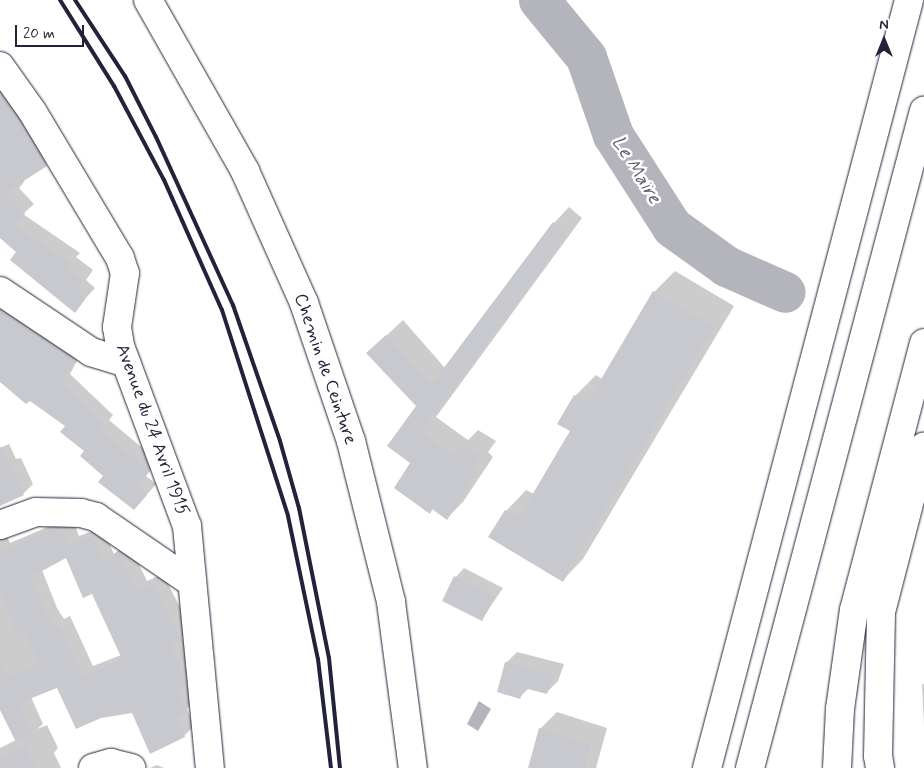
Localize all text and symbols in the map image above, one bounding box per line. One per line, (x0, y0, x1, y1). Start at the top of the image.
scale bar (18, 15, 86, 47)
north arrow (859, 15, 909, 65)
text: N (879, 16, 889, 34)
text: 20 m (23, 24, 55, 44)
water label: Le Maïre (607, 132, 665, 208)
street label: Chemin de Ceinture (289, 290, 361, 448)
street label: Avenue du 24 Avril 1915 (111, 340, 193, 520)

